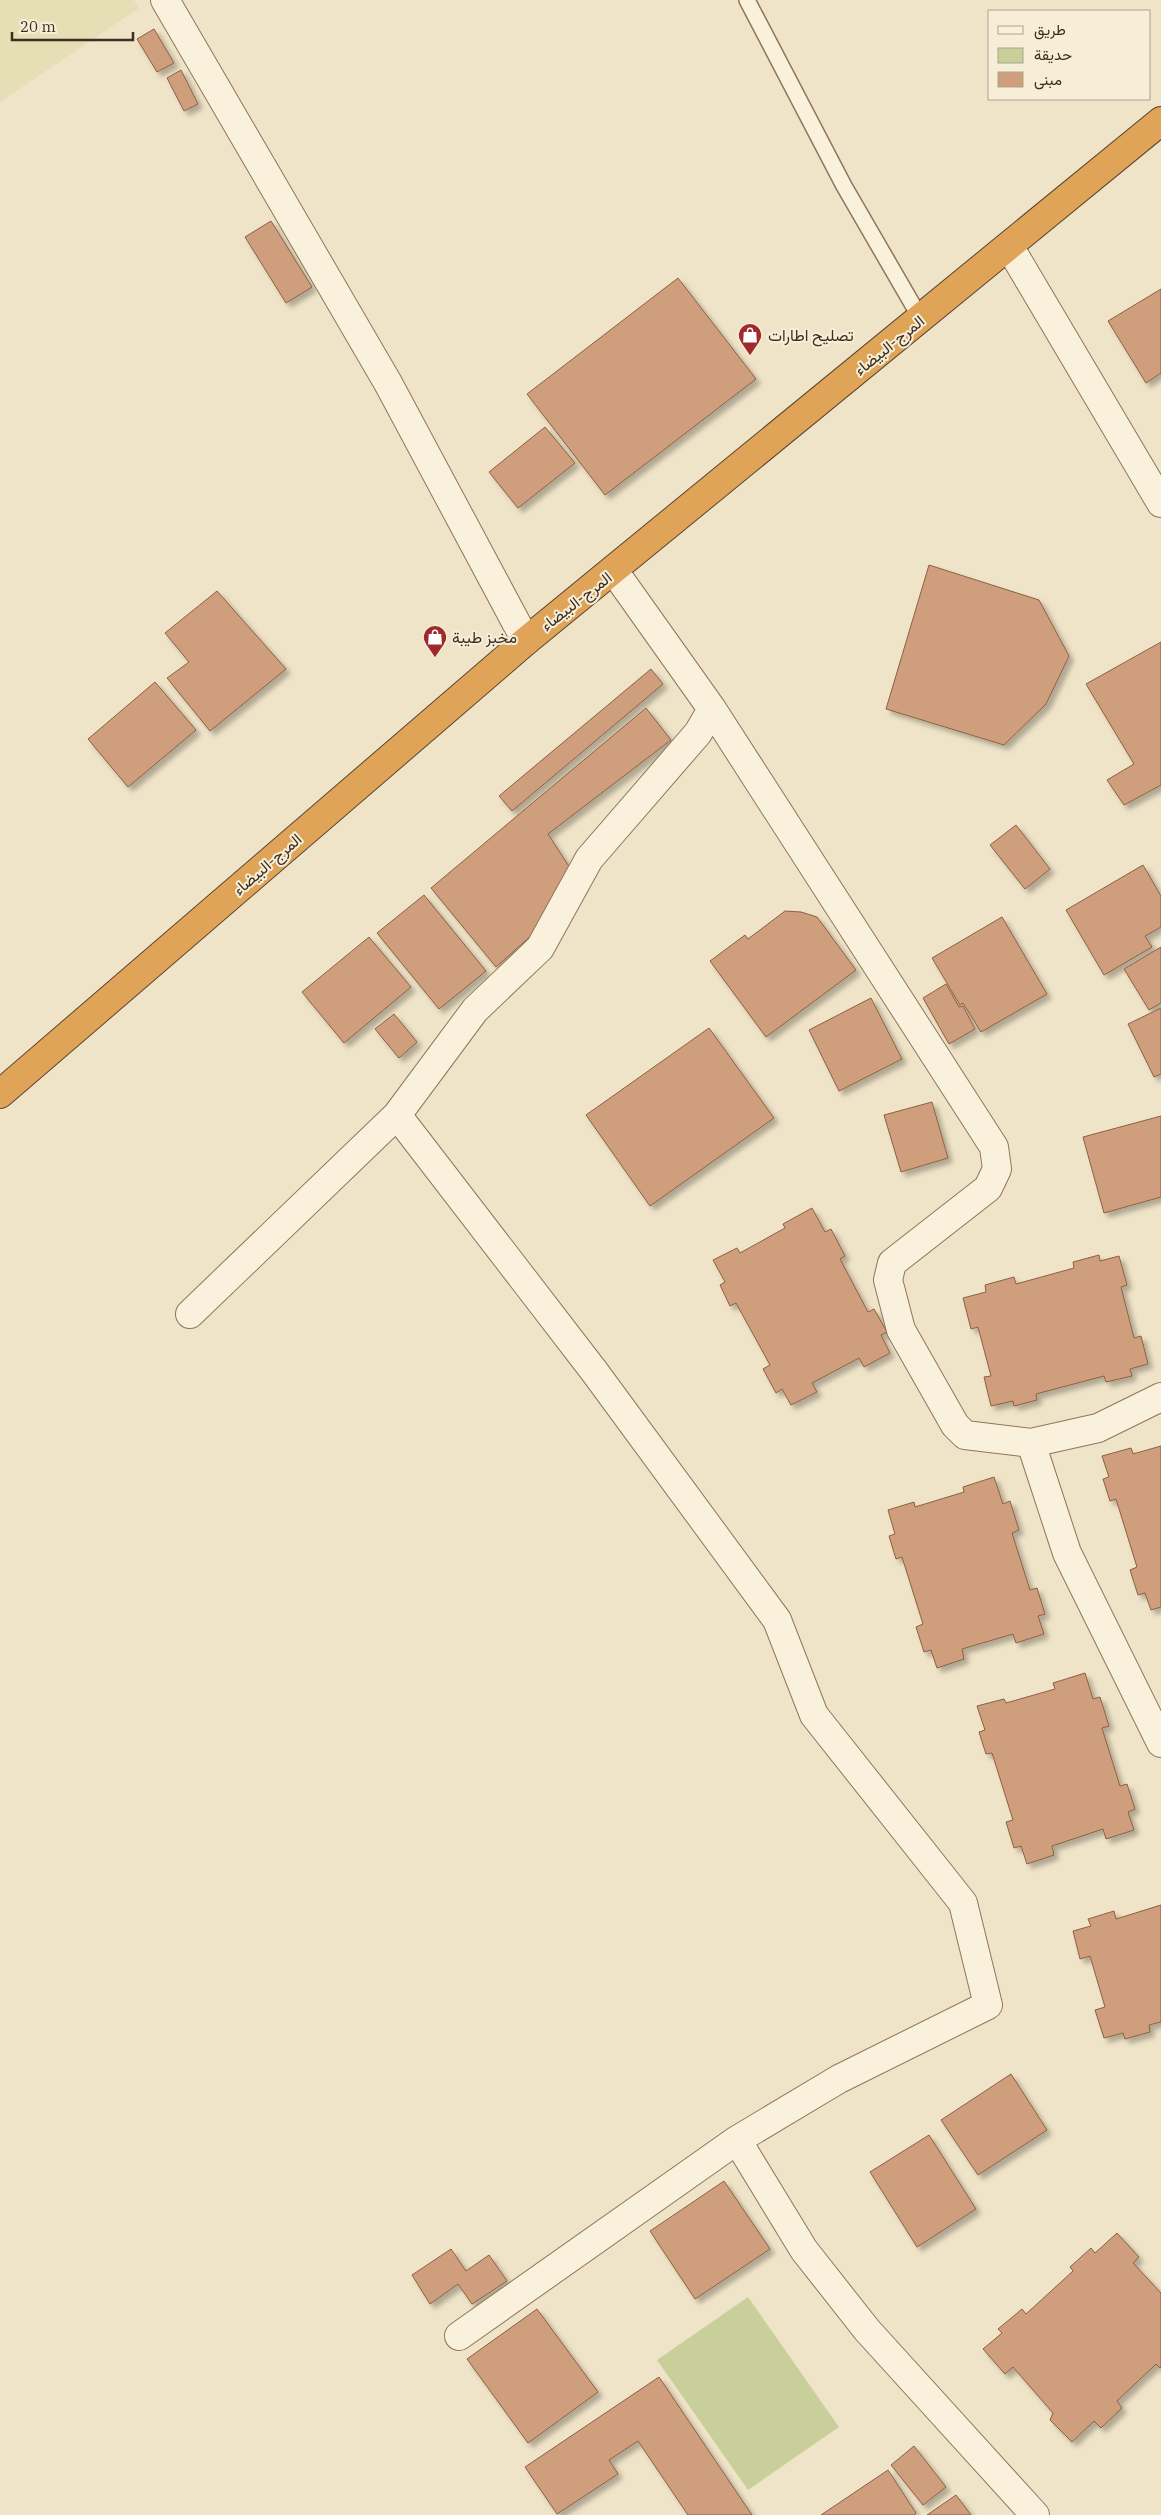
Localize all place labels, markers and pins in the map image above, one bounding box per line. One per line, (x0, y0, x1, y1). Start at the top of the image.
shop icon: تصليح اطارات (737, 322, 763, 356)
place label: تصليح اطارات (768, 325, 854, 347)
shop icon: مخبز طيبة (422, 624, 448, 658)
place label: مخبز طيبة (452, 627, 517, 648)

